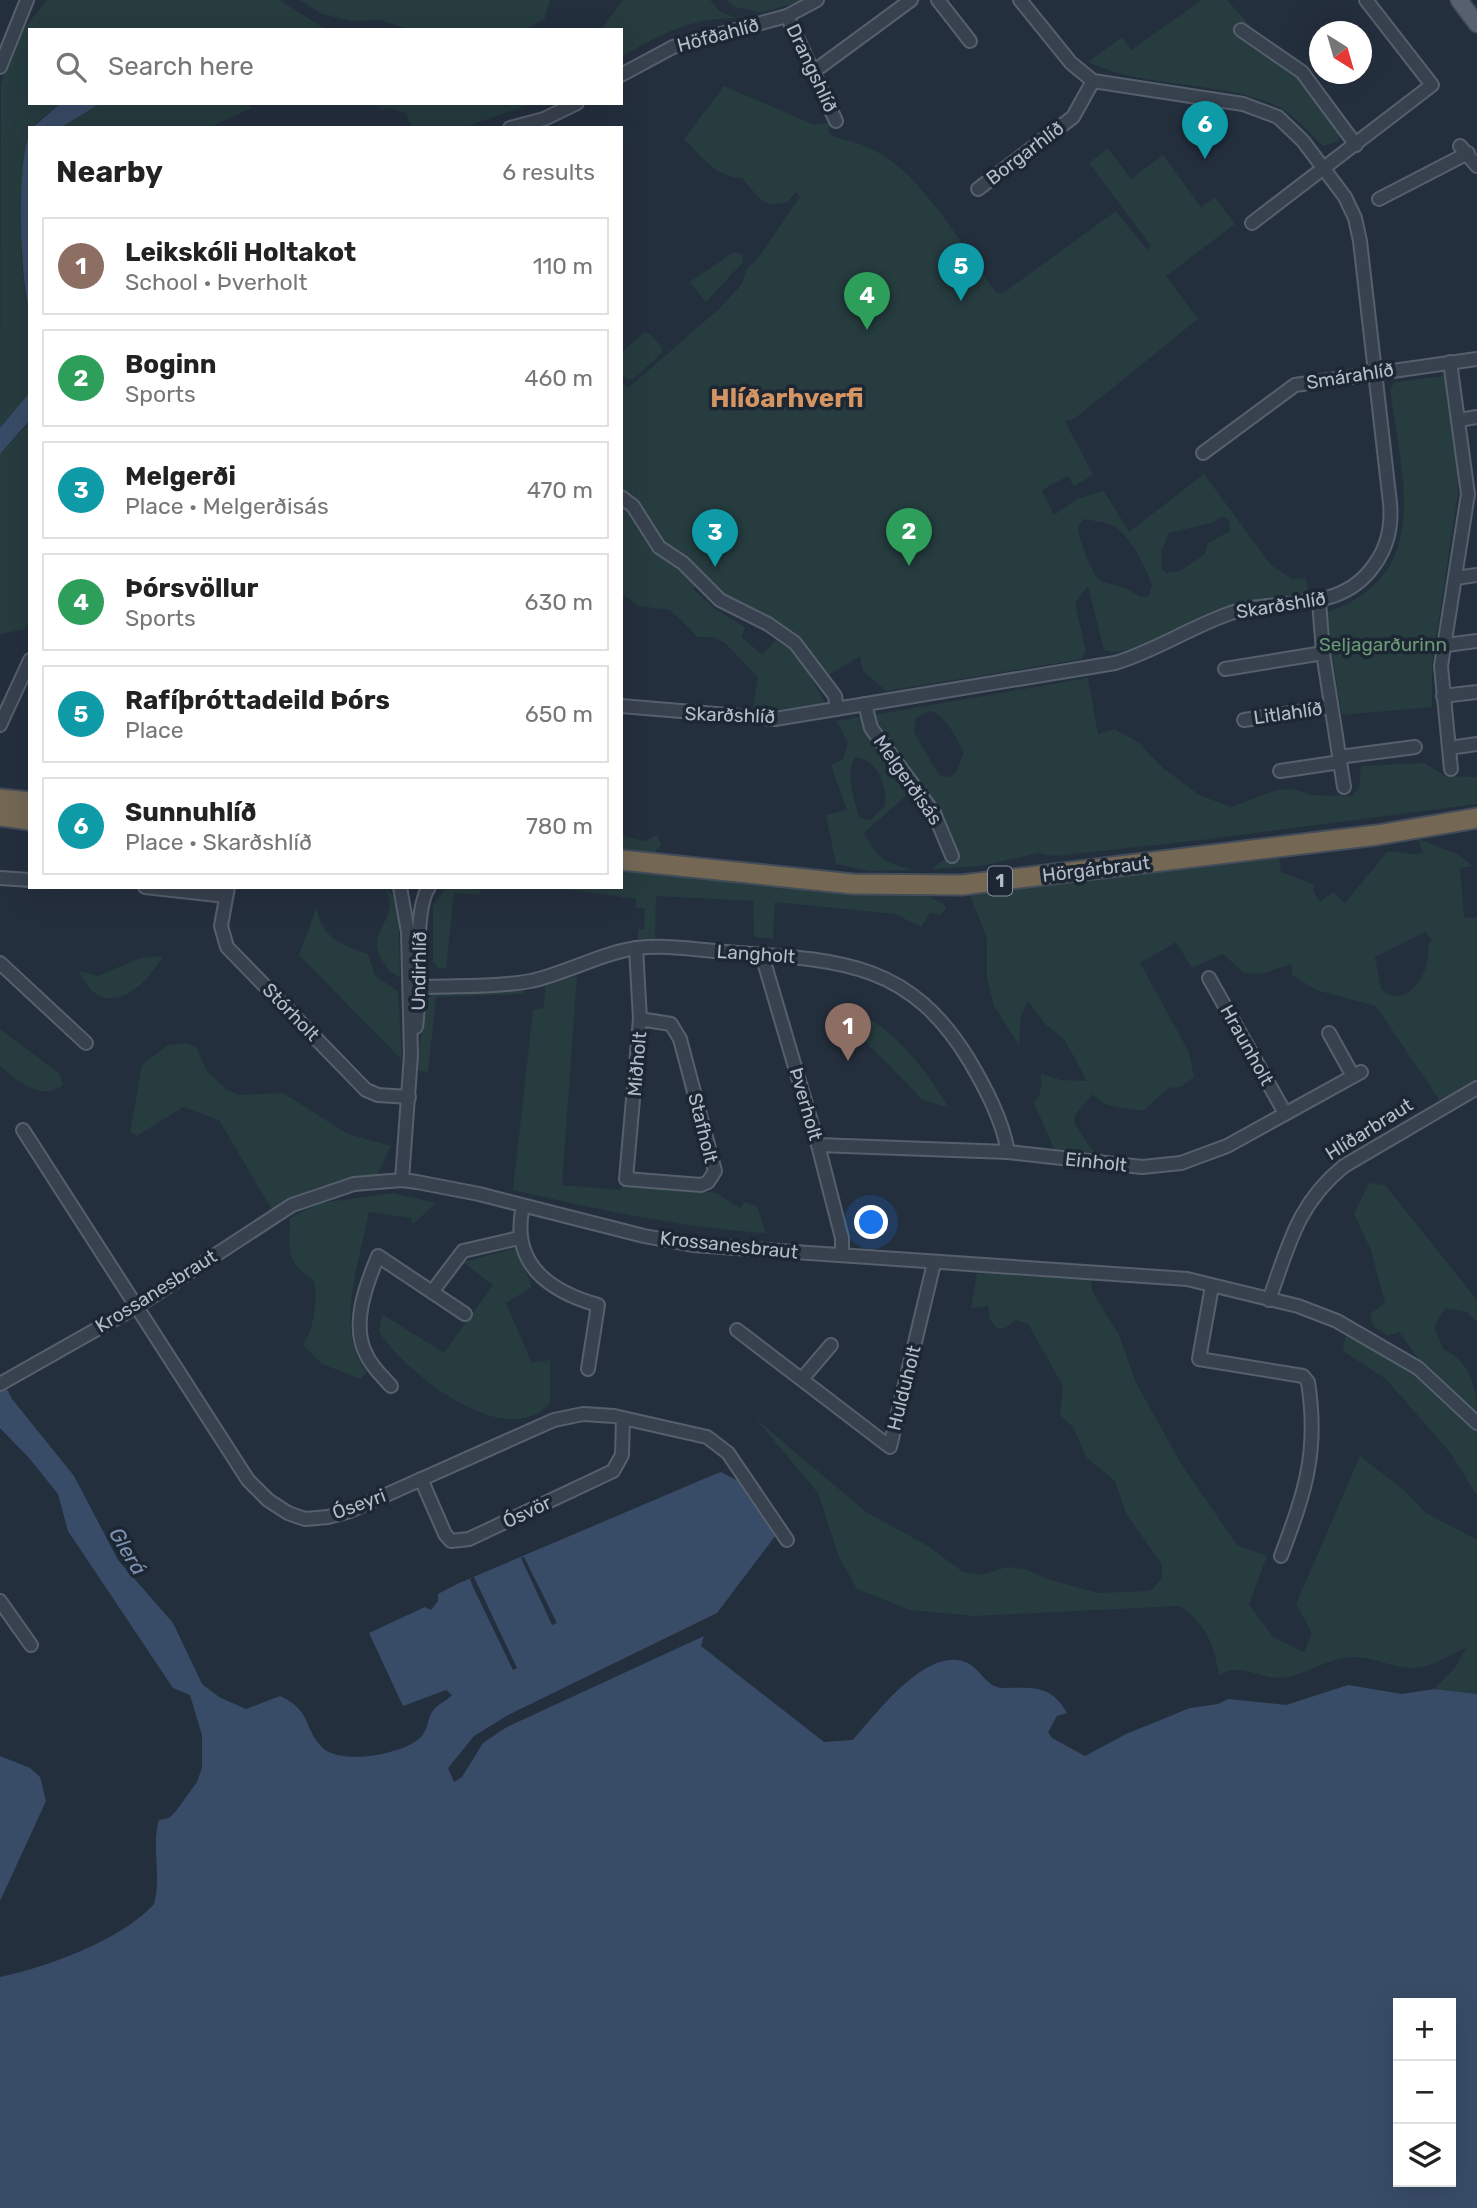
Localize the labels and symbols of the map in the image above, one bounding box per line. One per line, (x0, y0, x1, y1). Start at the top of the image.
street label: Höfðahlíð (674, 13, 762, 57)
street label: Drangshlíð (782, 20, 842, 116)
north arrow (1309, 21, 1372, 84)
pin: 6 (1182, 101, 1228, 159)
street label: Borgarhlíð (982, 116, 1068, 190)
pin: 5 (938, 243, 984, 301)
pin: 4 (844, 272, 890, 330)
street label: Smárahlíð (1305, 358, 1395, 394)
district label: Hlíðarhverfi (710, 383, 864, 414)
pin: 2 (886, 508, 932, 566)
pin: 3 (692, 509, 738, 567)
street label: Skarðshlíð (1234, 587, 1328, 623)
park label: Seljagarðurinn (1319, 633, 1447, 656)
street label: Litlahlíð (1252, 697, 1324, 729)
street label: Skarðshlíð (684, 702, 776, 728)
street label: Melgerðisás (869, 731, 947, 829)
street label: Hörgárbraut (1041, 851, 1152, 887)
road number: 1 (988, 866, 1012, 896)
street label: Undirhlíð (407, 931, 431, 1011)
street label: Langholt (716, 940, 797, 968)
street label: Stórholt (258, 978, 325, 1046)
street label: Hraunholt (1215, 1001, 1279, 1090)
pin: 1 (825, 1003, 871, 1061)
street label: Miðholt (623, 1030, 651, 1097)
street label: Þverholt (785, 1065, 828, 1144)
street label: Stafholt (683, 1091, 723, 1166)
street label: Hlíðarbraut (1321, 1093, 1418, 1165)
street label: Einholt (1064, 1147, 1129, 1177)
your location (854, 1205, 888, 1239)
street label: Krossanesbraut (659, 1226, 800, 1264)
street label: Krossanesbraut (91, 1244, 221, 1338)
street label: Hulduholt (882, 1343, 926, 1433)
street label: Óseyri (329, 1484, 389, 1524)
street label: Ósvör (499, 1491, 555, 1533)
water label: Glerá (104, 1522, 152, 1580)

